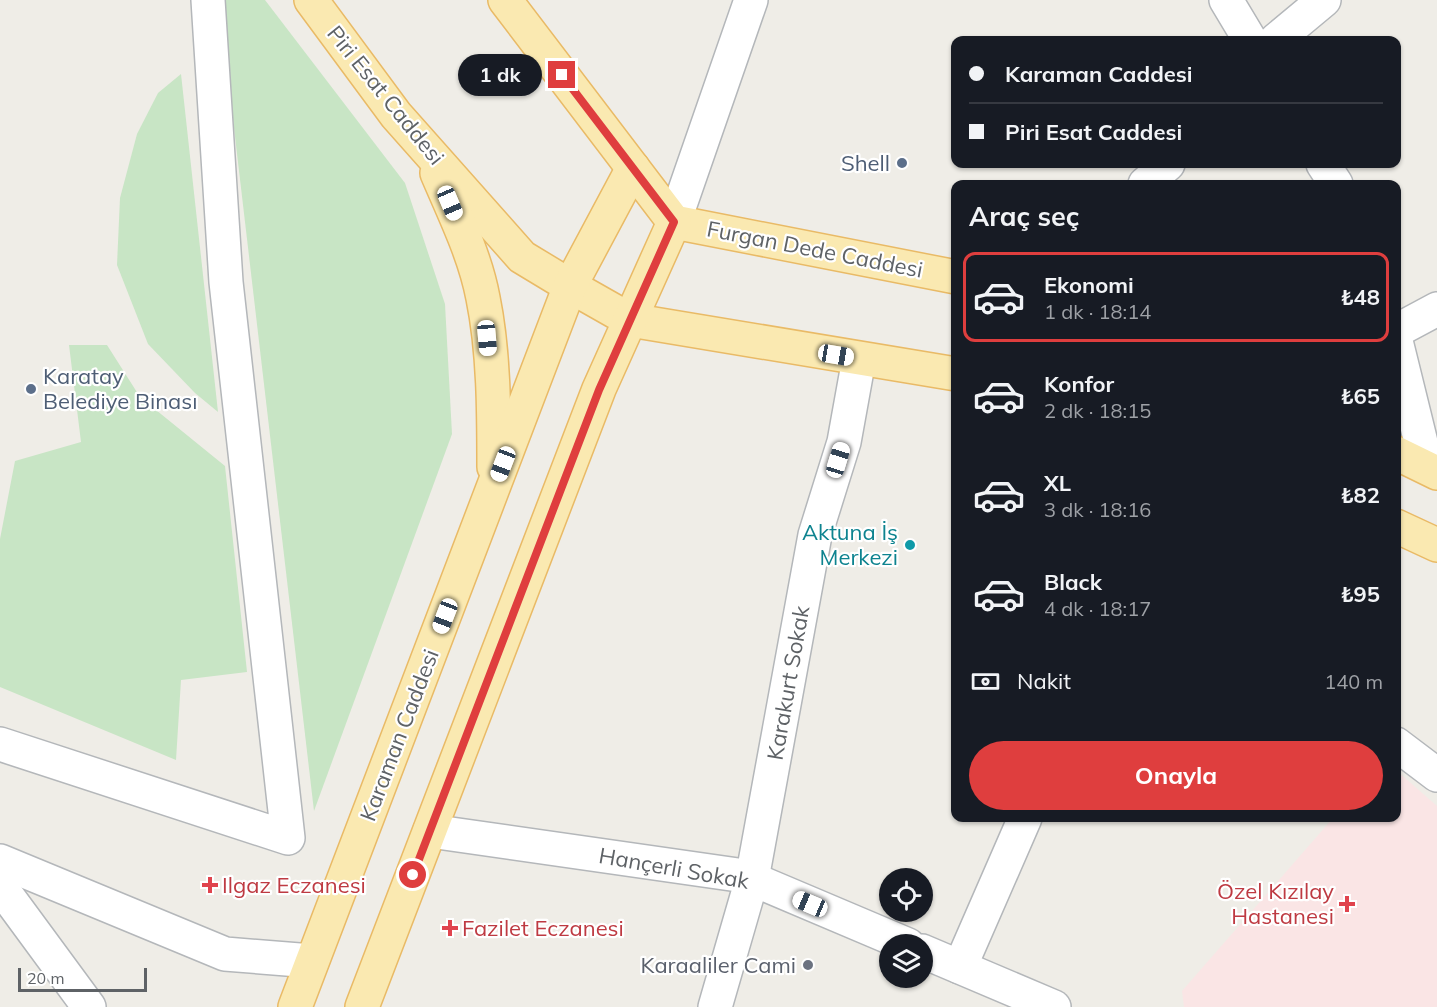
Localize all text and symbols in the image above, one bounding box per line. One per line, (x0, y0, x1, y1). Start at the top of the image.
street label: Piri Esat Caddesi (321, 20, 451, 170)
callout: 1 dk (457, 54, 541, 96)
text: Karaman Caddesi (1005, 60, 1193, 88)
route end (548, 61, 575, 88)
text: 1 dk (480, 62, 520, 87)
text: Piri Esat Caddesi (1005, 118, 1182, 146)
place label: Shell (841, 149, 890, 177)
marker: Shell (895, 156, 909, 170)
car (435, 183, 465, 223)
text: Araç seç (969, 199, 1079, 233)
street label: Furgan Dede Caddesi (705, 214, 925, 284)
icon: car (972, 270, 1026, 324)
text: Ekonomi (1044, 271, 1134, 299)
text: ₺48 (1340, 283, 1380, 311)
text: 1 dk · 18:14 (1044, 299, 1151, 324)
car (476, 319, 498, 357)
car (817, 343, 855, 367)
place label: Karatay Belediye Binası (43, 362, 197, 415)
icon: car (972, 369, 1026, 423)
text: Konfor (1044, 370, 1114, 398)
marker: Karatay Belediye Binası (24, 382, 38, 396)
text: ₺65 (1340, 382, 1380, 410)
text: 2 dk · 18:15 (1044, 398, 1151, 423)
car (824, 440, 852, 480)
car (488, 444, 518, 484)
icon: car (972, 468, 1026, 522)
text: XL (1044, 469, 1071, 497)
text: ₺82 (1340, 481, 1380, 509)
text: 3 dk · 18:16 (1044, 497, 1151, 522)
place label: Aktuna İş Merkezi (802, 518, 898, 571)
marker: Aktuna İş Merkezi (903, 538, 917, 552)
icon: car (972, 567, 1026, 621)
text: Black (1044, 568, 1102, 596)
text: ₺95 (1340, 580, 1380, 608)
car (430, 596, 460, 636)
text: 4 dk · 18:17 (1044, 596, 1151, 621)
street label: Karakurt Sokak (761, 603, 815, 762)
street label: Karaman Caddesi (353, 645, 445, 825)
icon: cash (969, 665, 1002, 698)
text: Nakit (1017, 667, 1071, 695)
text: 140 m (1324, 669, 1383, 694)
button: Onayla (969, 741, 1383, 810)
street label: Hançerli Sokak (597, 841, 752, 895)
route start (399, 861, 426, 888)
map controls (879, 868, 933, 988)
button: locate (879, 868, 933, 922)
place label: Ilgaz Eczanesi (222, 871, 366, 899)
place label: Özel Kızılay Hastanesi (1217, 877, 1334, 930)
marker: Ilgaz Eczanesi (203, 878, 217, 892)
car (790, 889, 830, 919)
marker: Özel Kızılay Hastanesi (1338, 895, 1356, 913)
place label: Fazilet Eczanesi (462, 914, 624, 942)
marker: Fazilet Eczanesi (443, 921, 457, 935)
button: layers (879, 934, 933, 988)
place label: Karaaliler Cami (640, 951, 796, 979)
marker: Karaaliler Cami (801, 958, 815, 972)
scale bar (18, 965, 147, 992)
text: 20 m (27, 968, 64, 988)

